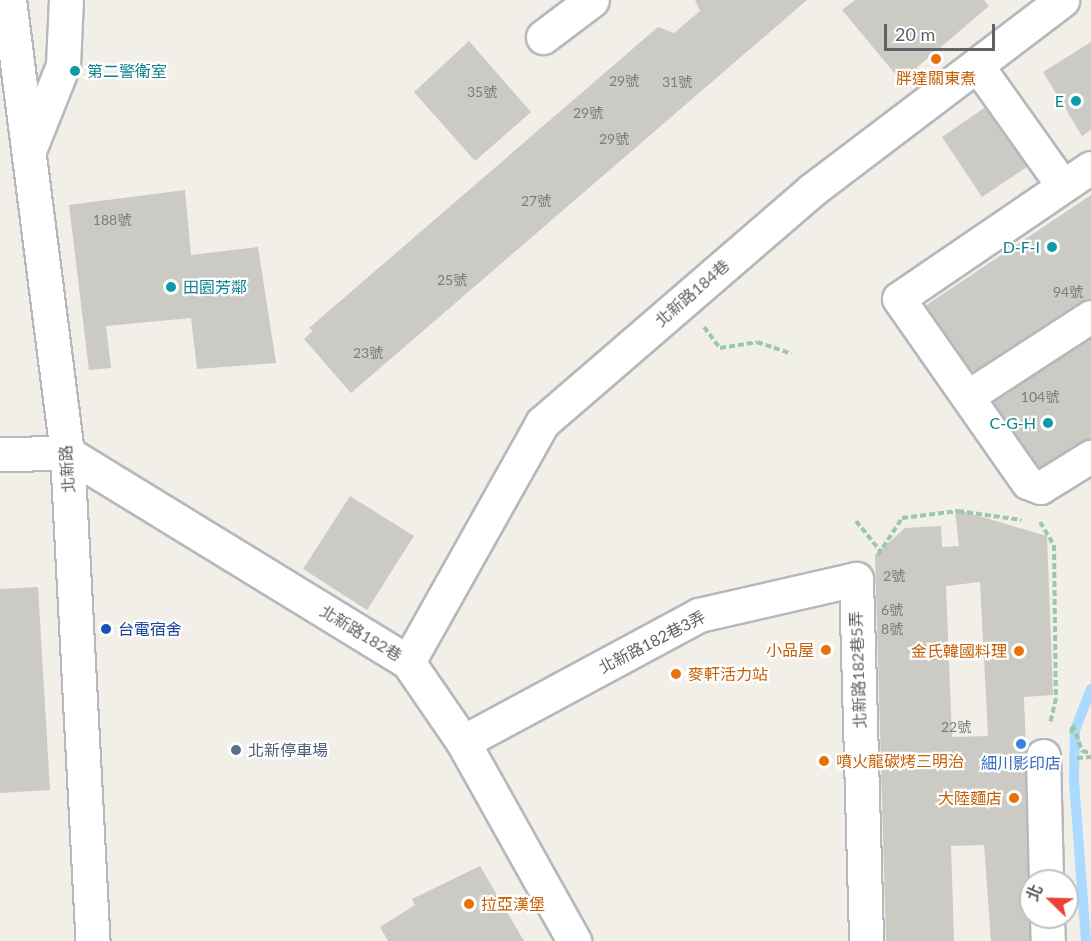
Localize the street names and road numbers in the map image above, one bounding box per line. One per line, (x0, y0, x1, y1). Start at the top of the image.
street label: 北新路184巷 (651, 256, 733, 330)
street label: 北新路 (56, 444, 78, 494)
street label: 北新路182巷 (317, 601, 405, 665)
street label: 北新路182巷3弄 (595, 607, 709, 677)
street label: 北新路182巷5弄 (846, 611, 870, 729)

